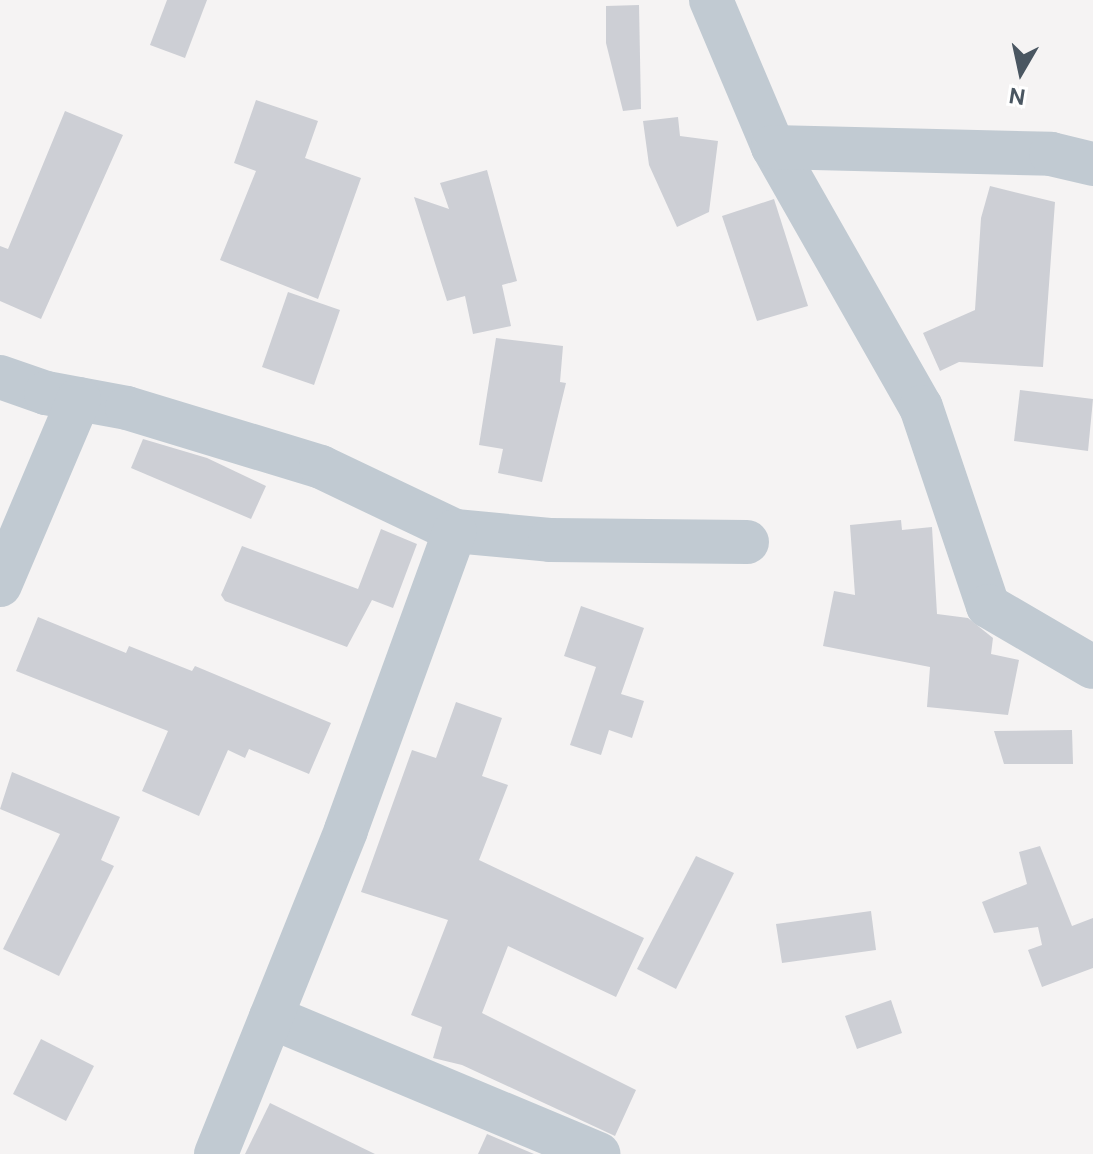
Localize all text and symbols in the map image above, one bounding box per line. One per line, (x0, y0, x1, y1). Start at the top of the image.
north arrow (981, 32, 1061, 112)
text: N (1007, 81, 1027, 112)

